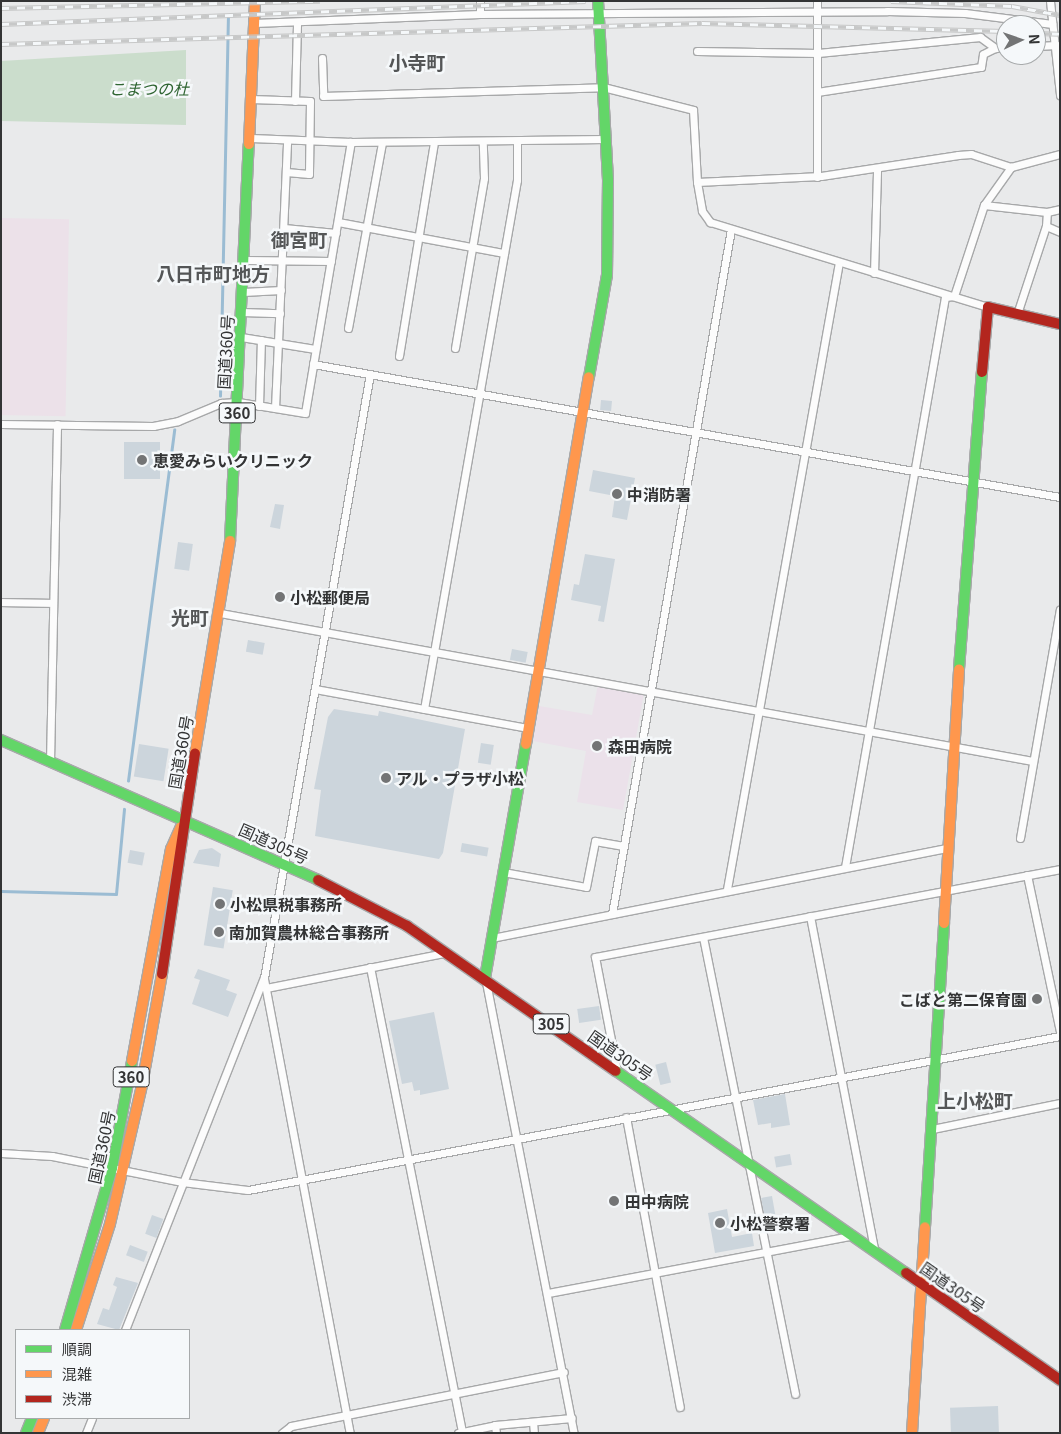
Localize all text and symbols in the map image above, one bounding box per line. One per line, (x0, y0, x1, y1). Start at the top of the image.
north arrow (996, 15, 1046, 65)
text: N (1025, 34, 1045, 45)
district label: 小寺町 (389, 51, 445, 73)
park label: こまつの杜 (109, 78, 189, 98)
district label: 御宮町 (271, 228, 327, 250)
district label: 八日市町地方 (156, 262, 270, 284)
street label: 国道360号 (213, 314, 237, 390)
road number: 360 (218, 400, 256, 426)
place label: 恵愛みらいクリニック (153, 450, 313, 470)
marker: 恵愛みらいクリニック (135, 453, 149, 467)
place label: 中消防署 (627, 484, 691, 504)
marker: 中消防署 (611, 488, 623, 500)
place label: 小松郵便局 (290, 587, 370, 607)
marker: 小松郵便局 (274, 591, 286, 603)
district label: 光町 (171, 606, 209, 628)
street label: 国道360号 (164, 714, 196, 790)
place label: 森田病院 (608, 736, 672, 756)
marker: 森田病院 (590, 739, 604, 753)
place label: アル・プラザ小松 (396, 768, 524, 788)
marker: アル・プラザ小松 (380, 772, 392, 784)
street label: 国道305号 (236, 819, 312, 867)
place label: 小松県税事務所 (230, 894, 342, 914)
marker: 小松県税事務所 (214, 898, 226, 910)
place label: 南加賀農林総合事務所 (229, 922, 389, 942)
marker: 南加賀農林総合事務所 (213, 926, 225, 938)
place label: こばと第二保育園 (899, 989, 1027, 1009)
marker: こばと第二保育園 (1031, 993, 1043, 1005)
road number: 305 (532, 1012, 570, 1036)
street label: 国道305号 (585, 1026, 657, 1084)
road number: 360 (112, 1064, 150, 1090)
district label: 上小松町 (937, 1089, 1013, 1111)
street label: 国道360号 (84, 1108, 118, 1186)
place label: 田中病院 (625, 1191, 689, 1211)
marker: 田中病院 (607, 1194, 621, 1208)
place label: 小松警察署 (730, 1213, 810, 1233)
marker: 小松警察署 (714, 1217, 726, 1229)
street label: 国道305号 (917, 1258, 989, 1316)
legend (15, 1329, 190, 1419)
text: 順調 (62, 1338, 92, 1359)
text: 混雑 (62, 1363, 92, 1384)
text: 渋滞 (62, 1388, 92, 1409)

